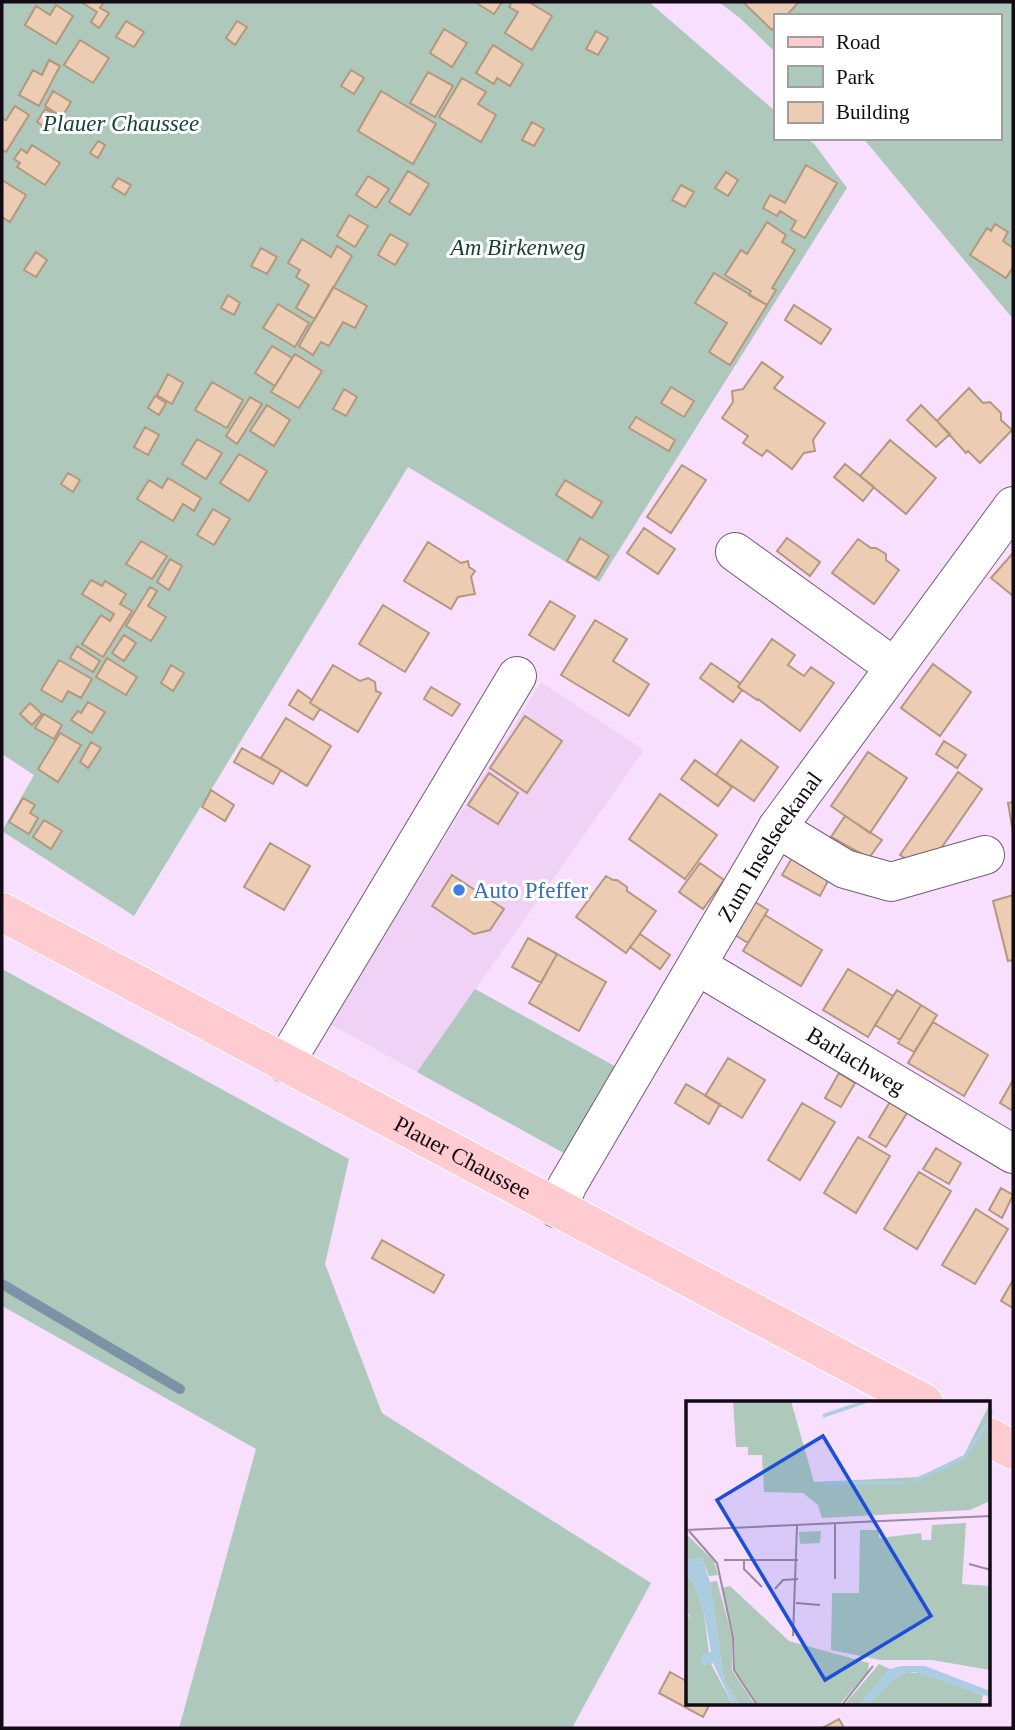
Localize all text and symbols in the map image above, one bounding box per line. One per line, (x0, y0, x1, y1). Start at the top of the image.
legend (774, 14, 1001, 140)
text: Road (836, 30, 881, 54)
text: Park (836, 65, 875, 89)
text: Building (836, 100, 910, 124)
park label: Plauer Chaussee (42, 111, 199, 136)
park label: Am Birkenweg (449, 235, 585, 260)
street label: Zum Inselseekanal (712, 767, 827, 926)
place label: Auto Pfeffer (473, 878, 589, 903)
marker: Auto Pfeffer (451, 882, 467, 898)
street label: Barlachweg (802, 1021, 910, 1099)
street label: Plauer Chaussee (390, 1111, 535, 1204)
inset map (686, 1401, 990, 1706)

